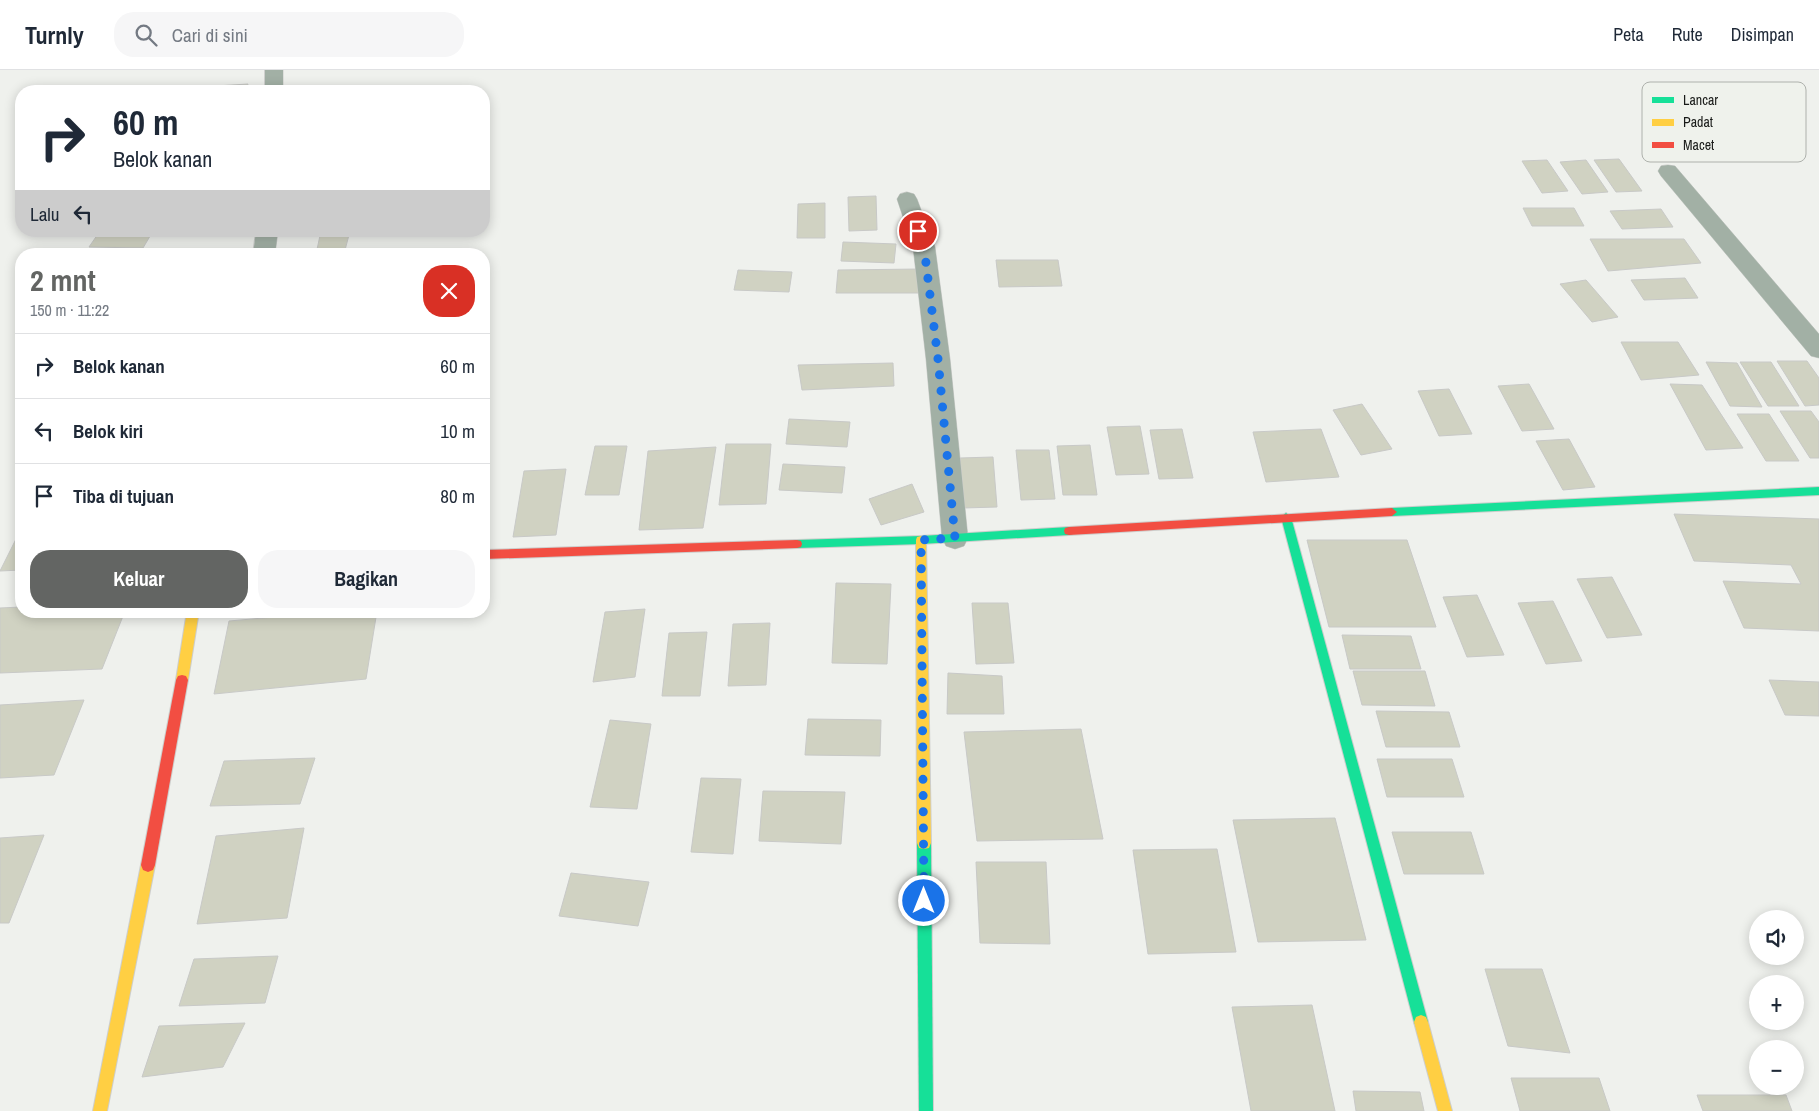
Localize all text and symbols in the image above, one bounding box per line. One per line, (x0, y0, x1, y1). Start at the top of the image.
search box (114, 12, 464, 57)
text: Turnly (25, 19, 84, 51)
icon: search (132, 21, 160, 49)
text: Cari di sini (172, 22, 248, 48)
text: Peta (1613, 22, 1644, 47)
text: Rute (1672, 22, 1703, 47)
text: Disimpan (1731, 22, 1794, 47)
legend (1642, 82, 1806, 162)
text: Lancar (1683, 91, 1718, 109)
text: 60 m (113, 99, 178, 146)
icon: right (30, 105, 95, 170)
text: Padat (1683, 113, 1713, 131)
text: Macet (1683, 136, 1714, 154)
text: Belok kanan (113, 144, 212, 174)
icon: left (69, 200, 97, 228)
text: Lalu (30, 201, 59, 227)
pin (897, 210, 939, 252)
icon: arrive (904, 217, 932, 245)
text: 2 mnt (30, 260, 96, 300)
button: close (423, 265, 475, 317)
text: 150 m · 11:22 (30, 299, 109, 321)
icon: right (30, 352, 58, 380)
text: Belok kanan (73, 353, 165, 379)
text: 60 m (440, 353, 475, 379)
icon: left (30, 417, 58, 445)
text: Belok kiri (73, 418, 143, 444)
text: 10 m (440, 418, 475, 444)
icon: arrive (30, 482, 58, 510)
text: Tiba di tujuan (73, 483, 174, 509)
text: 80 m (440, 483, 475, 509)
button: Keluar (30, 550, 248, 608)
button: Bagikan (258, 550, 475, 608)
position arrow (897, 874, 949, 926)
map controls (1749, 910, 1804, 1095)
button: sound (1749, 910, 1804, 965)
button: + (1749, 975, 1804, 1030)
button: − (1749, 1040, 1804, 1095)

